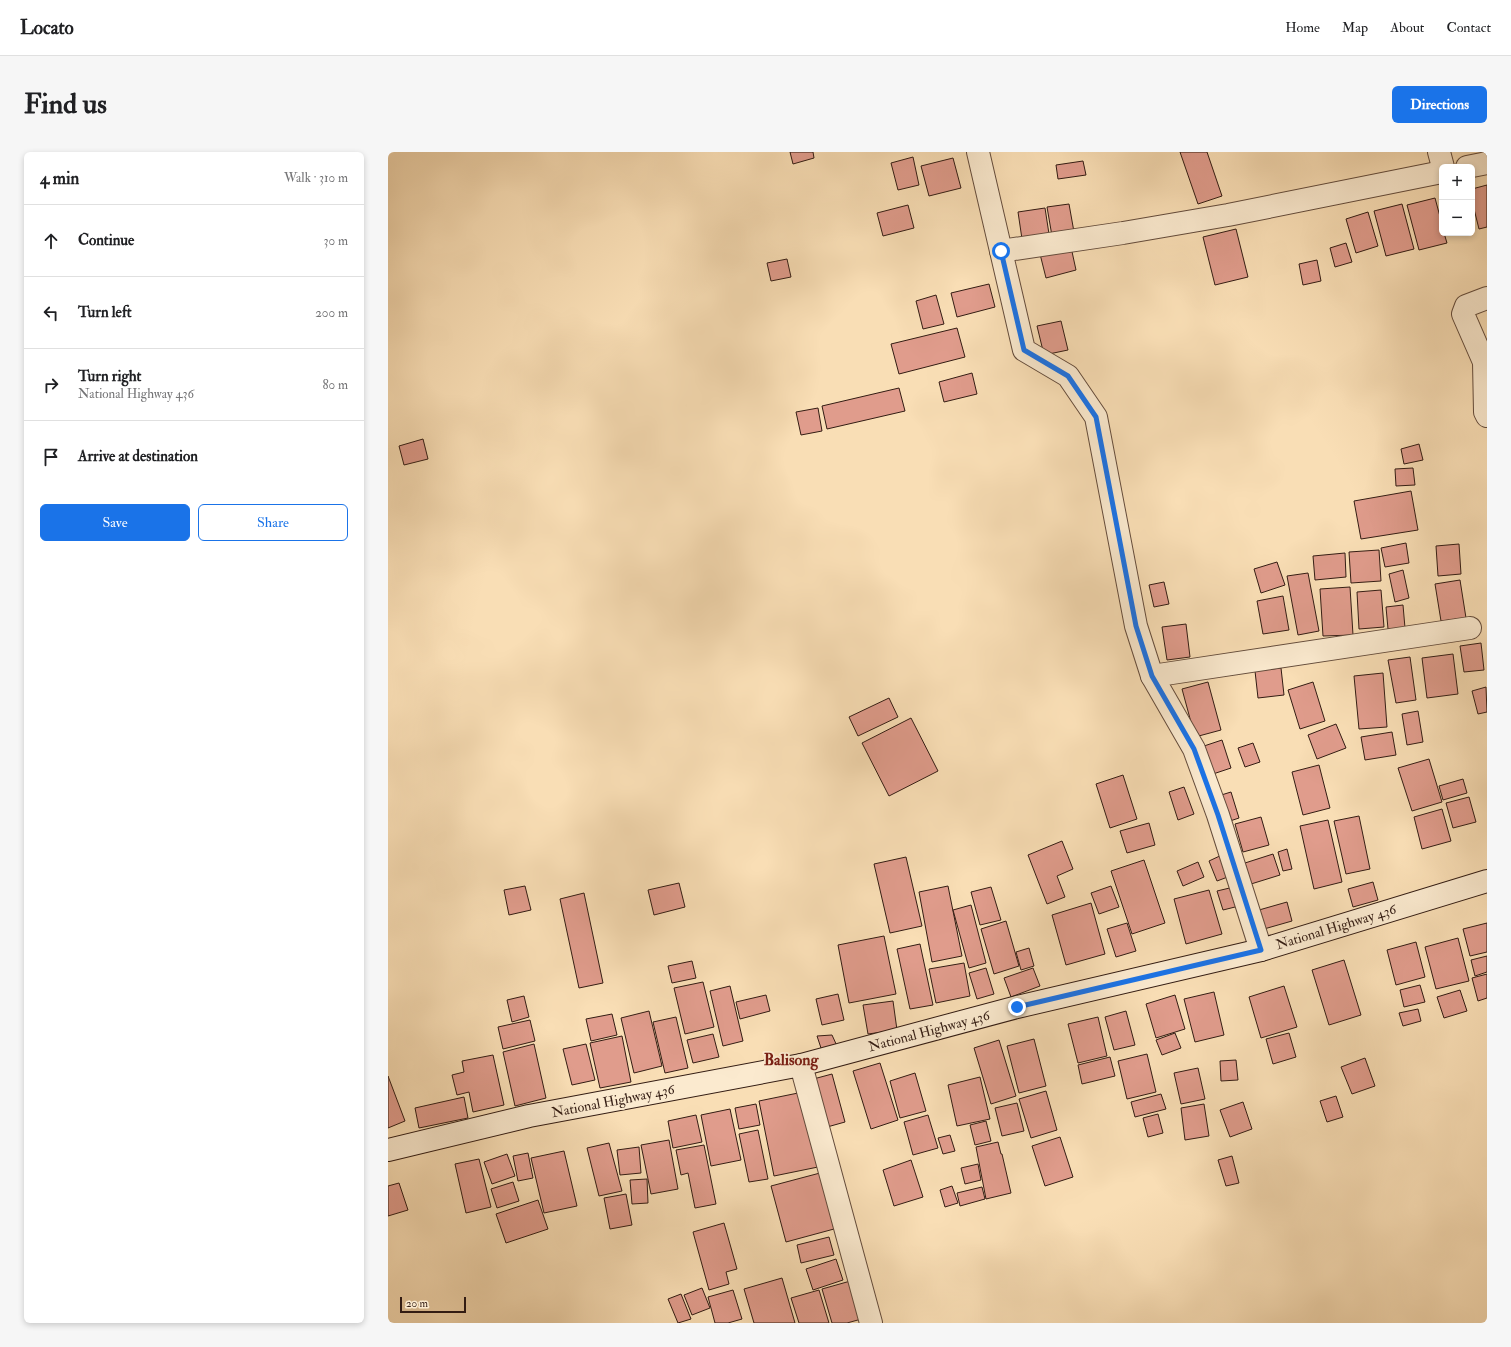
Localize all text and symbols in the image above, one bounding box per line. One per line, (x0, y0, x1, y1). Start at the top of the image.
text: Locato (20, 16, 74, 40)
text: Home (1285, 19, 1320, 36)
text: Map (1342, 19, 1368, 36)
text: About (1390, 19, 1424, 36)
text: Contact (1446, 19, 1491, 36)
button: Directions (1392, 86, 1487, 123)
text: Find us (24, 87, 107, 122)
map controls (1439, 164, 1475, 236)
button: + (1439, 164, 1475, 200)
text: 4 min (40, 168, 79, 189)
text: Walk · 310 m (284, 170, 348, 186)
button: − (1439, 200, 1475, 236)
icon: ahead (40, 230, 62, 252)
text: Continue (78, 231, 134, 250)
text: 30 m (324, 233, 348, 249)
route start (992, 242, 1010, 260)
icon: left (40, 302, 62, 324)
text: Turn left (78, 303, 132, 322)
text: 200 m (315, 305, 348, 321)
text: Turn right (78, 367, 141, 386)
icon: right (40, 374, 62, 396)
text: 80 m (322, 377, 348, 393)
text: National Highway 436 (78, 386, 194, 402)
icon: arrive (40, 446, 62, 468)
text: Arrive at destination (78, 447, 198, 466)
button: Save (40, 504, 190, 541)
button: Share (198, 504, 348, 541)
street label: National Highway 436 (1274, 900, 1399, 954)
route end (1008, 998, 1026, 1016)
street label: National Highway 436 (866, 1006, 993, 1056)
district label: Balisong (764, 1050, 819, 1071)
street label: National Highway 436 (550, 1081, 677, 1122)
scale bar (400, 1295, 466, 1314)
text: 20 m (406, 1297, 428, 1310)

